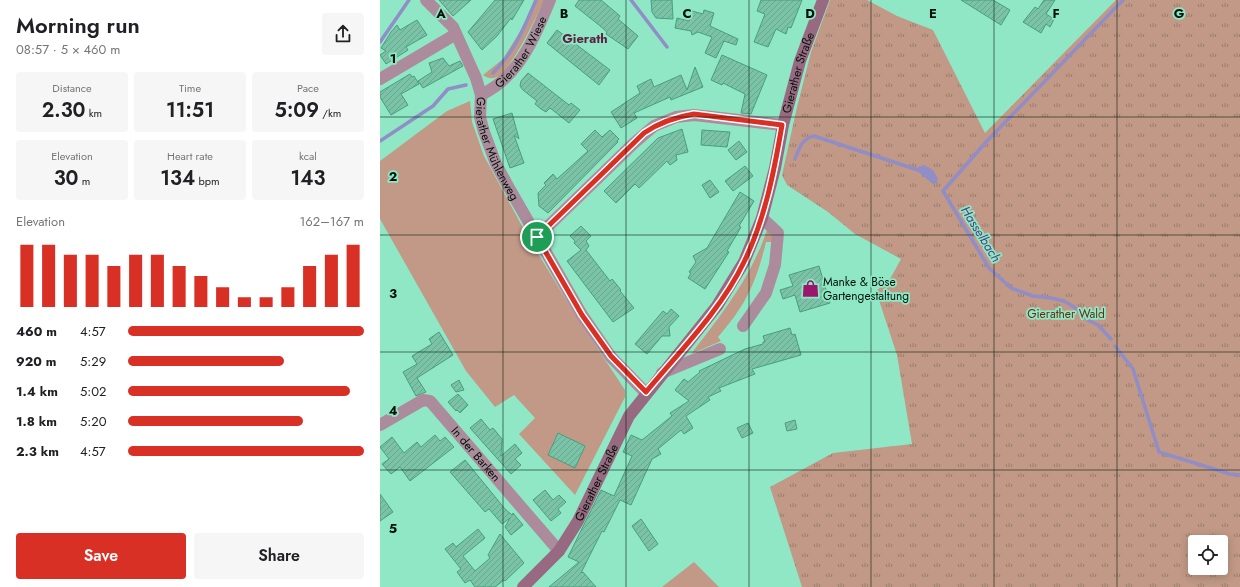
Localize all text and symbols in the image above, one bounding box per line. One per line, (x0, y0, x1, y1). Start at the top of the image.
text: A (435, 4, 446, 23)
text: B (560, 4, 569, 23)
text: C (682, 4, 692, 23)
text: D (805, 4, 815, 23)
text: E (929, 4, 937, 23)
text: F (1052, 4, 1060, 23)
text: G (1174, 4, 1185, 23)
text: Morning run (16, 9, 140, 41)
button: share (322, 13, 364, 55)
street label: Gierather Wiese (491, 13, 551, 93)
district label: Gierath (562, 29, 608, 48)
street label: Gierather Straße (777, 30, 819, 115)
text: 08:57 · 5 × 460 m (16, 40, 120, 59)
text: 1 (390, 49, 396, 68)
text: Distance (52, 80, 92, 96)
text: Time (179, 80, 201, 96)
text: Pace (297, 80, 319, 96)
text: 2.30 (42, 96, 85, 125)
text: 11:51 (166, 96, 214, 125)
text: 5:09 (275, 96, 319, 125)
street label: Gierather Mühlenweg (471, 97, 524, 204)
text: km (85, 105, 102, 121)
text: /km (319, 105, 341, 121)
text: Elevation (51, 148, 93, 164)
text: Heart rate (167, 148, 213, 164)
text: kcal (299, 148, 317, 164)
text: 30 (54, 164, 78, 193)
text: 134 (160, 164, 195, 193)
text: 143 (291, 164, 326, 193)
text: 2 (389, 167, 397, 186)
text: m (78, 173, 90, 189)
text: bpm (195, 173, 220, 189)
water label: Hasselbach (956, 202, 1006, 266)
text: Elevation (16, 212, 65, 231)
text: 162–167 m (299, 212, 364, 231)
pin (520, 220, 554, 254)
icon: arrive (526, 226, 548, 248)
place label: Manke & Böse Gartengestaltung (823, 273, 909, 305)
shop icon: Manke & Böse Gartengestaltung (800, 279, 820, 299)
text: 3 (389, 284, 397, 303)
park label: Gierather Wald (1027, 305, 1105, 323)
text: 460 m (16, 322, 57, 341)
text: 4:57 (80, 322, 106, 341)
text: 920 m (16, 352, 56, 371)
text: 5:29 (80, 352, 106, 371)
text: 1.4 km (16, 382, 58, 401)
text: 5:02 (80, 382, 106, 401)
text: 4 (388, 401, 398, 420)
text: 1.8 km (16, 412, 57, 431)
text: 5:20 (80, 412, 106, 431)
street label: In der Barken (447, 423, 505, 486)
street label: Gierather Straße (570, 441, 623, 524)
text: 2.3 km (16, 442, 59, 461)
text: 4:57 (80, 442, 106, 461)
text: 5 (389, 519, 397, 538)
button: Save (16, 533, 186, 579)
button: Share (194, 533, 364, 579)
map controls (1188, 535, 1228, 575)
button: locate (1188, 535, 1228, 575)

